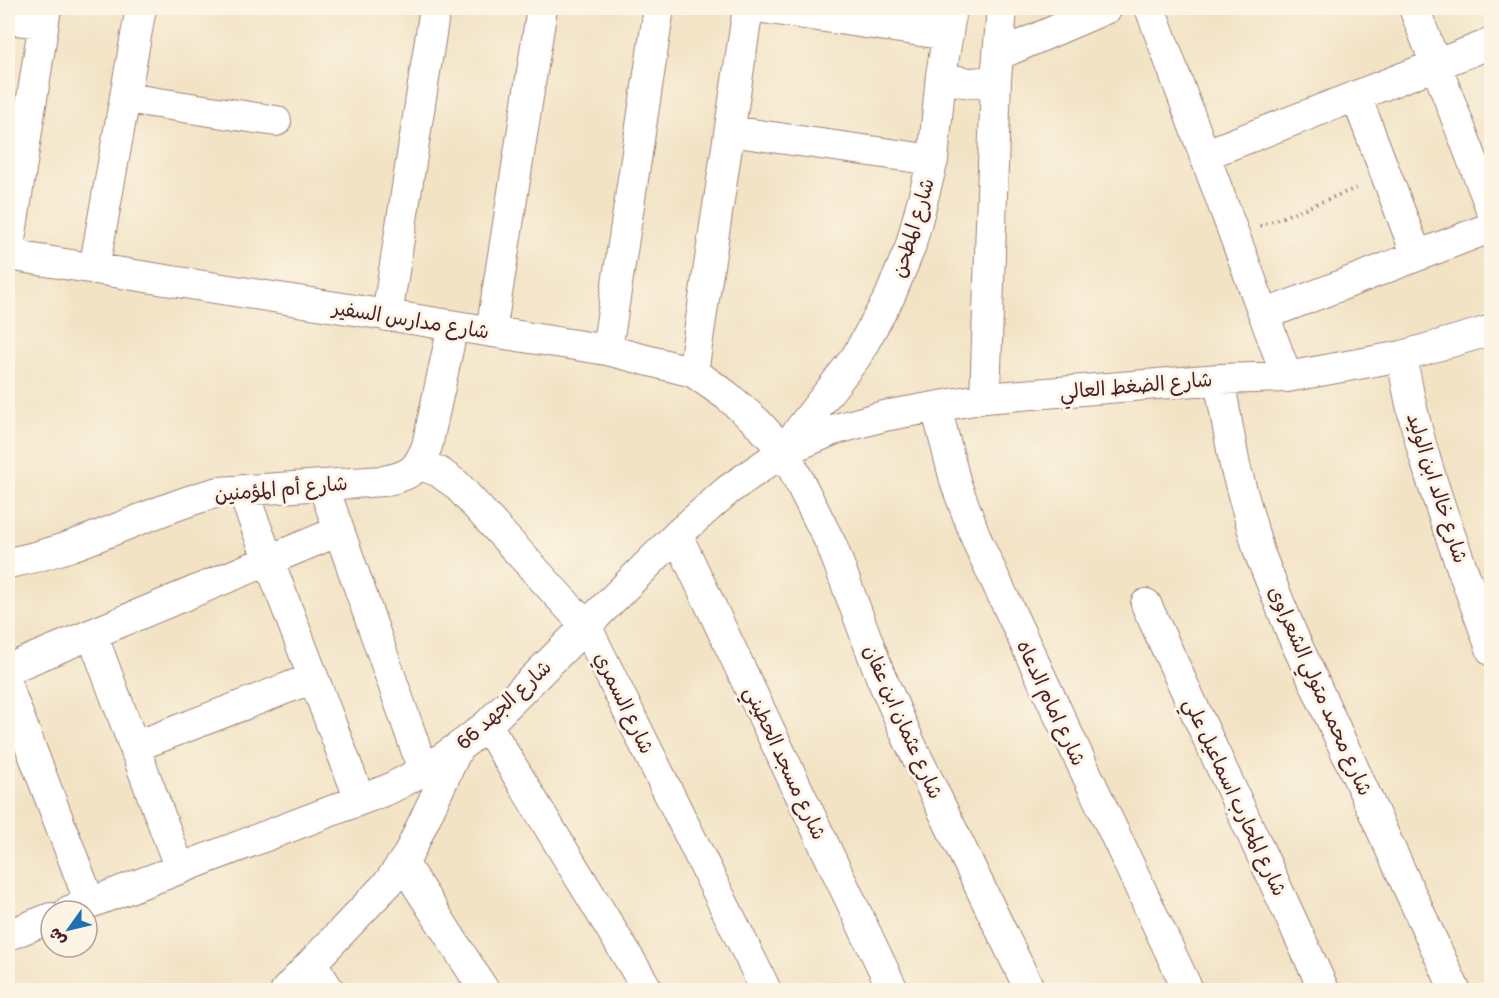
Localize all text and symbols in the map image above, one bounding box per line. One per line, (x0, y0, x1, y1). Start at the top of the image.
street label: شارع المطحن (886, 175, 941, 281)
street label: شارع مدارس السفير (329, 295, 491, 346)
street label: شارع الضغط العالي (1059, 367, 1214, 410)
street label: شارع خالد ابن الوليد (1400, 410, 1473, 567)
street label: شارع أم المؤمنين (213, 471, 349, 509)
street label: شارع محمد متولي الشعراوى (1258, 582, 1378, 802)
street label: شارع امام الدعاه (1009, 636, 1091, 771)
street label: شارع عثمان ابن عفان (857, 641, 948, 803)
street label: شارع السمري (587, 648, 659, 759)
street label: شارع الجهد 66 (451, 655, 557, 756)
street label: شارع مسجد الحطيني (734, 682, 832, 846)
street label: شارع المحارب اسماعيل علي (1174, 694, 1292, 902)
north arrow (39, 899, 99, 959)
text: ش (44, 924, 71, 950)

